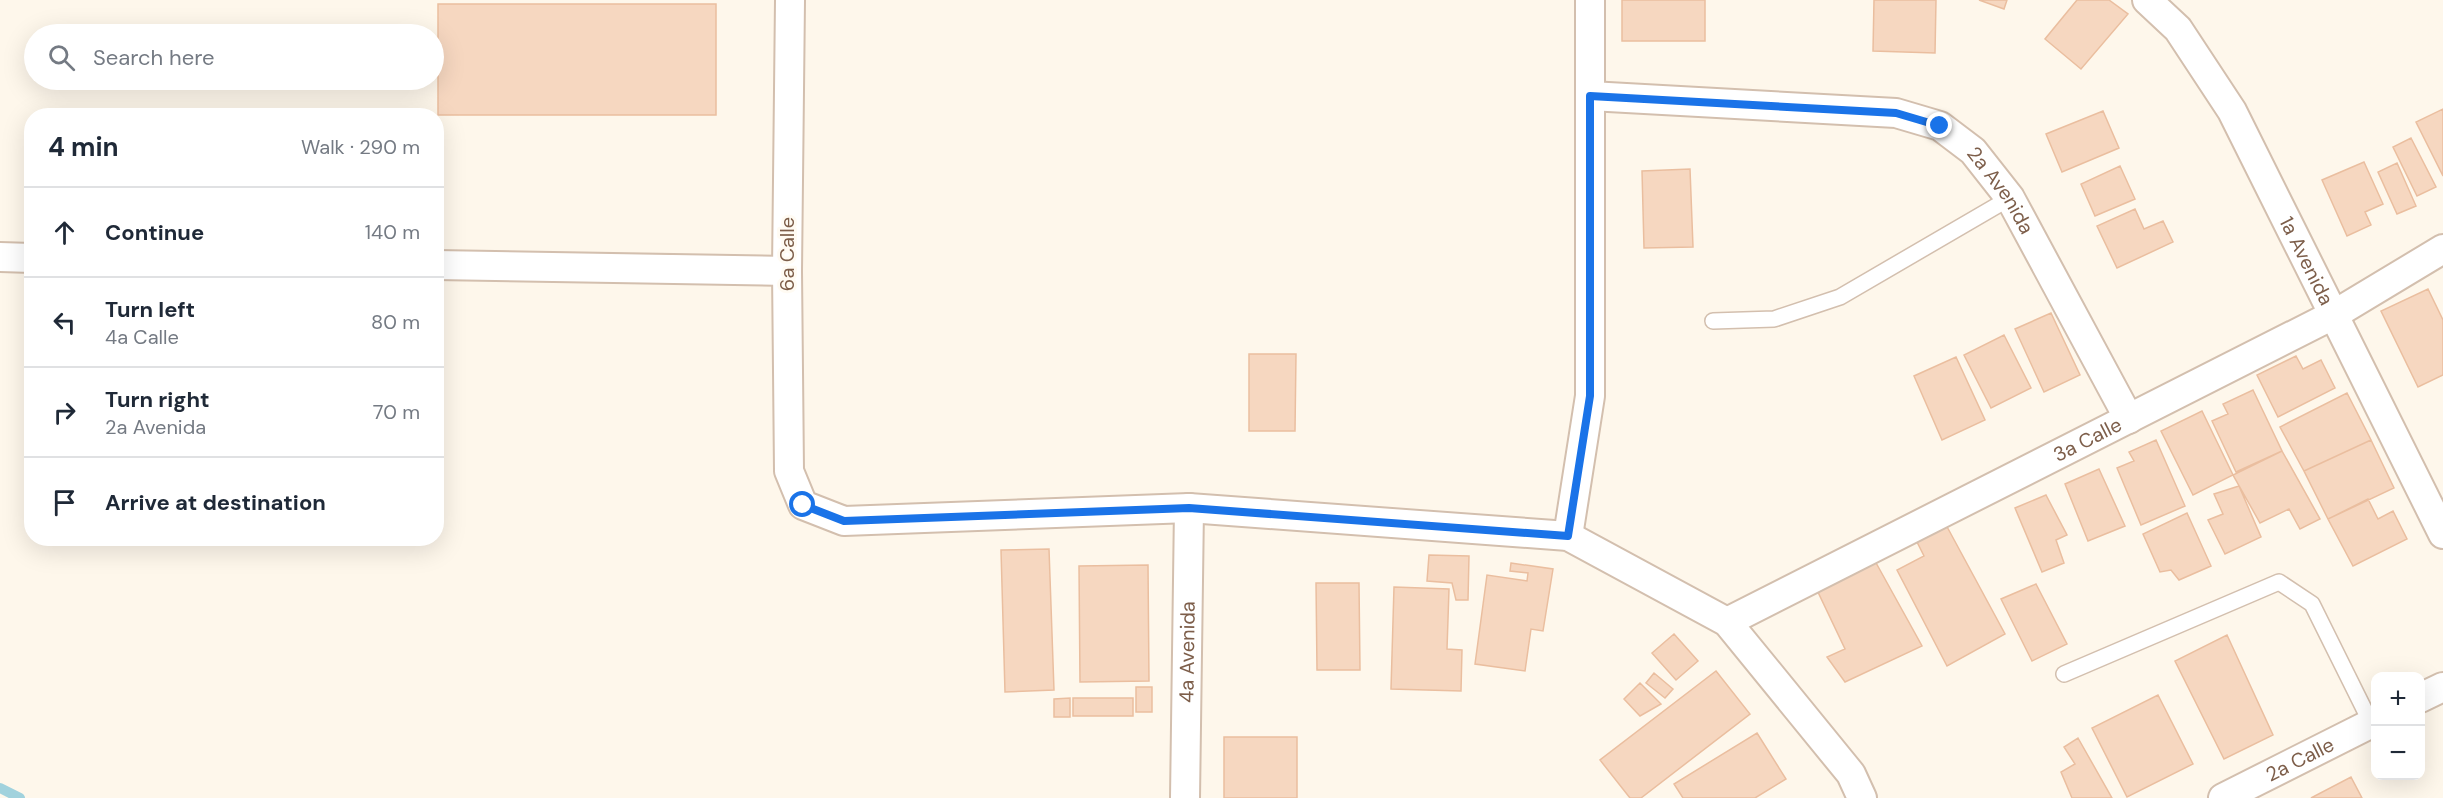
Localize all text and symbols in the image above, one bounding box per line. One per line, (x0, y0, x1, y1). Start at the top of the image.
search box (24, 24, 444, 90)
icon: search (45, 41, 78, 74)
text: Search here (93, 43, 214, 72)
route end (1926, 112, 1952, 138)
text: 4 min (48, 130, 119, 164)
text: Walk · 290 m (301, 134, 420, 160)
street label: 2a Avenida (1961, 141, 2040, 239)
street label: 1a Avenida (2274, 212, 2340, 309)
icon: ahead (48, 216, 81, 249)
street label: 6a Calle (774, 217, 800, 291)
text: Continue (105, 218, 204, 247)
text: 140 m (365, 219, 420, 245)
text: Turn left (105, 295, 195, 324)
icon: left (48, 306, 81, 339)
text: 80 m (371, 309, 420, 335)
text: 4a Calle (105, 324, 179, 350)
text: Turn right (105, 385, 210, 414)
icon: right (48, 396, 81, 429)
text: 70 m (373, 399, 420, 425)
street label: 3a Calle (2049, 411, 2126, 468)
text: 2a Avenida (105, 414, 206, 440)
icon: arrive (48, 486, 81, 519)
text: Arrive at destination (105, 488, 326, 517)
route start (789, 491, 815, 517)
street label: 4a Avenida (1173, 601, 1201, 703)
map controls (2371, 672, 2425, 780)
button: + (2371, 672, 2425, 726)
button: − (2371, 726, 2425, 780)
street label: 2a Calle (2261, 731, 2338, 787)

